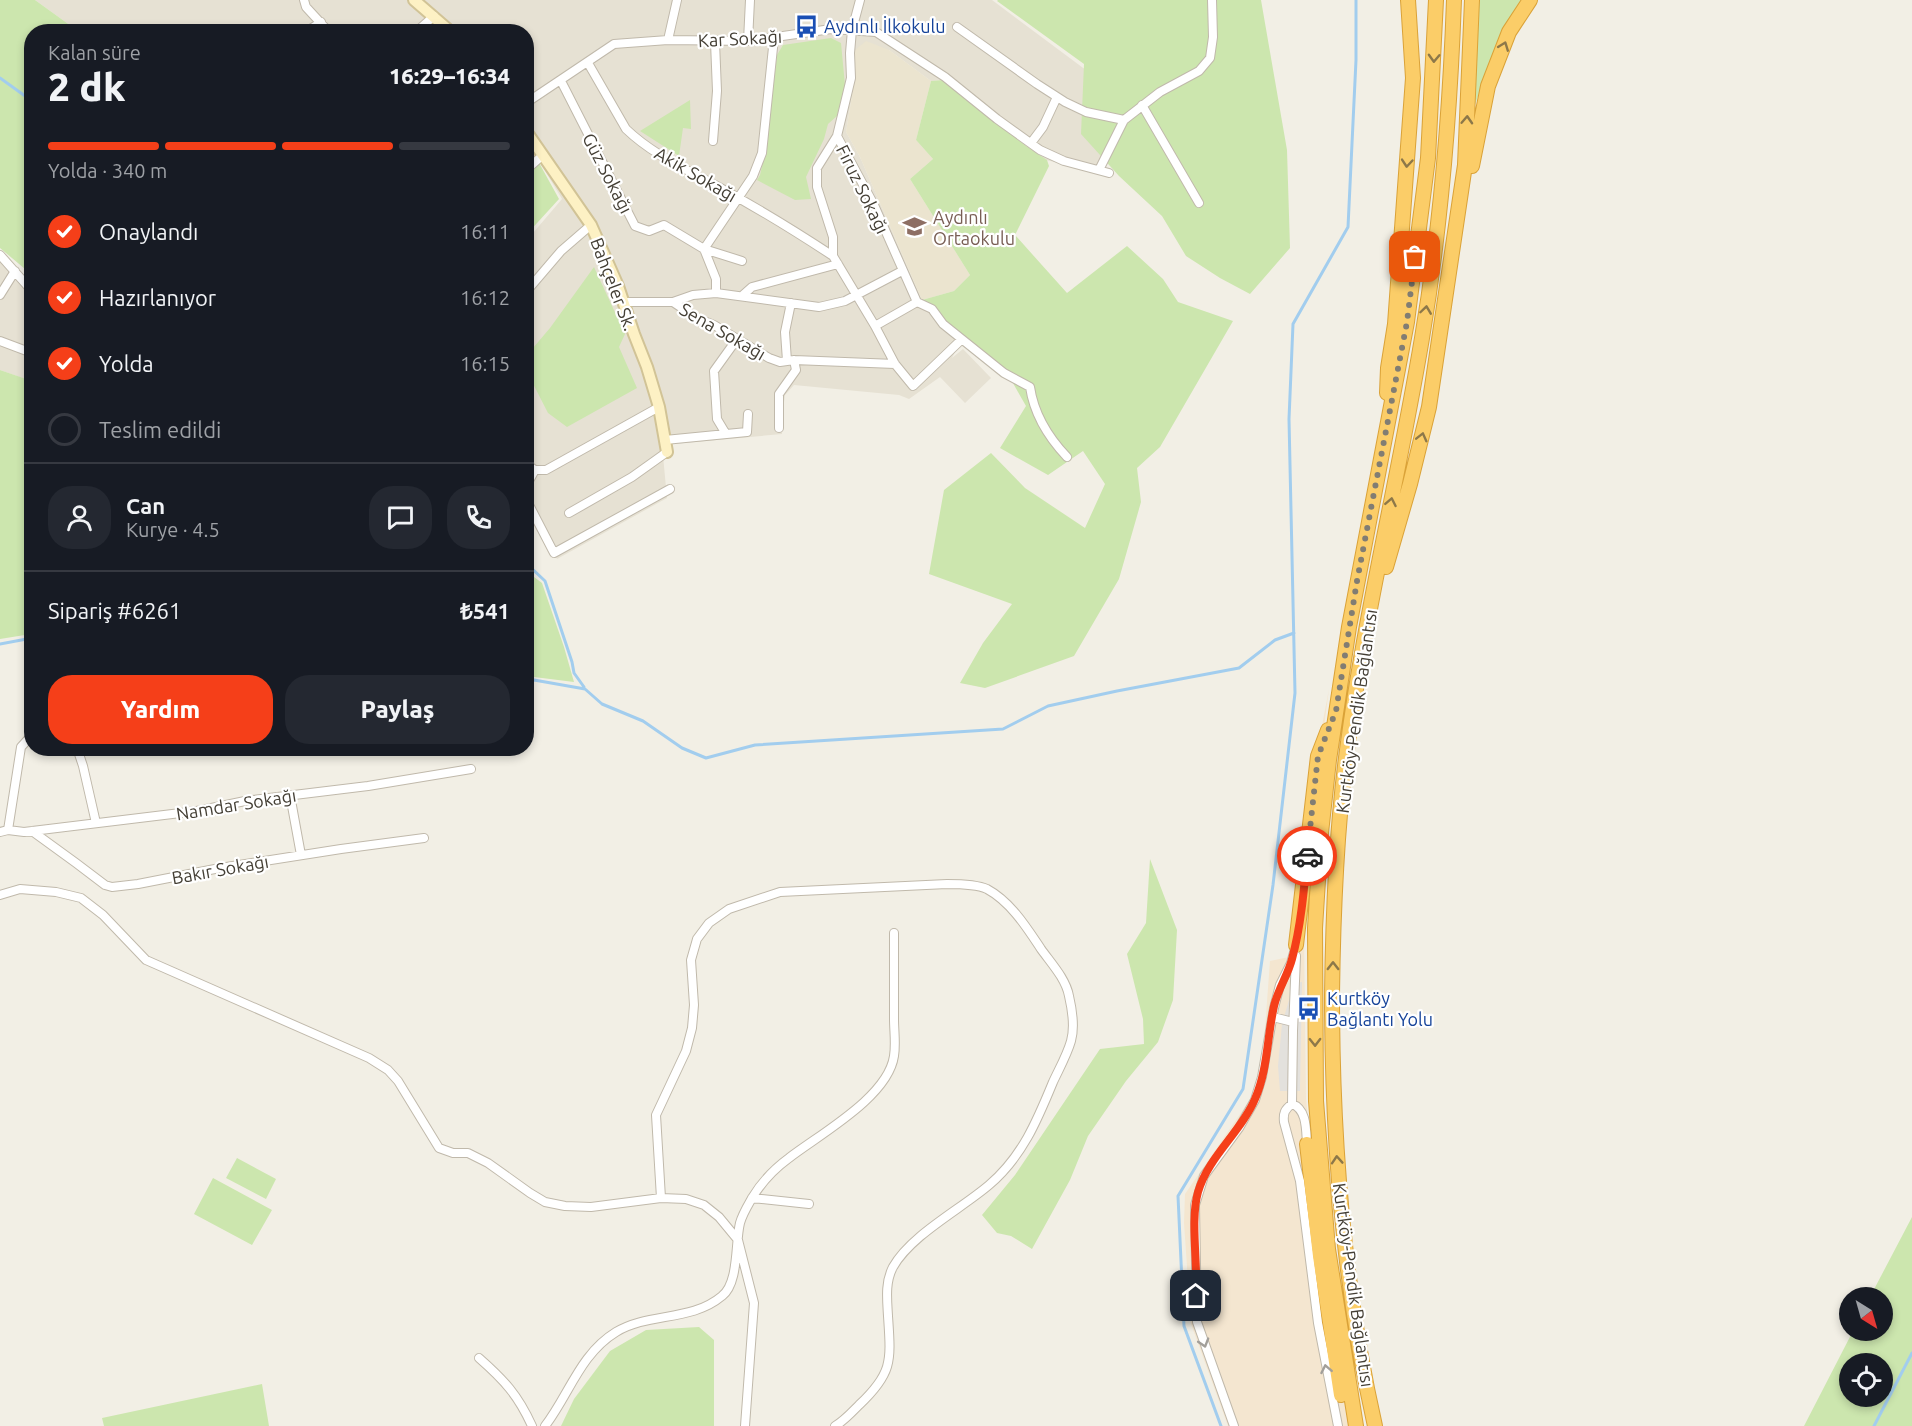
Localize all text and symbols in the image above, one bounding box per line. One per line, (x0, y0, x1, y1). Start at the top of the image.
bus stop icon: Aydınlı İlkokulu (793, 13, 819, 39)
place label: Aydınlı İlkokulu (824, 16, 946, 36)
street label: Kar Sokağı (697, 26, 783, 50)
text: Kalan süre (48, 41, 141, 64)
one-way arrow (1496, 41, 1509, 51)
one-way arrow (1428, 54, 1440, 63)
text: 16:29–16:34 (389, 63, 510, 88)
text: 2 dk (48, 65, 126, 108)
one-way arrow (1461, 115, 1474, 124)
street label: Güz Sokağı (579, 129, 637, 217)
street label: Firuz Sokağı (833, 141, 893, 237)
street label: Akik Sokağı (651, 142, 741, 206)
text: Yolda · 340 m (48, 159, 167, 182)
one-way arrow (1401, 159, 1414, 168)
place label: Aydınlı Ortaokulu (933, 207, 1015, 248)
school or university icon: Aydınlı Ortaokulu (902, 214, 928, 240)
icon: check (48, 215, 81, 248)
text: Onaylandı (99, 219, 198, 244)
text: 16:11 (460, 220, 510, 243)
pin (1389, 231, 1440, 282)
street label: Bahçeler Sk. (587, 235, 641, 333)
icon: bag (1398, 240, 1431, 273)
icon: check (48, 281, 81, 314)
text: Hazırlanıyor (99, 285, 216, 310)
text: 16:12 (460, 286, 510, 309)
street label: Sena Sokağı (676, 298, 770, 364)
one-way arrow (1419, 306, 1431, 315)
icon: check (48, 347, 81, 380)
text: Yolda (99, 351, 154, 376)
text: 16:15 (460, 352, 510, 375)
text: Teslim edildi (99, 417, 221, 442)
one-way arrow (1414, 432, 1427, 442)
button: person (48, 486, 111, 549)
button: chat (369, 486, 432, 549)
button: phone (447, 486, 510, 549)
text: Can (126, 493, 165, 518)
one-way arrow (1384, 498, 1397, 508)
text: Kurye · 4.5 (126, 518, 220, 541)
text: Sipariş #6261 (48, 598, 181, 623)
text: ₺541 (460, 598, 510, 623)
street label: Kurtköy-Pendik Bağlantısı (1332, 608, 1380, 814)
button: Yardım (48, 675, 273, 744)
button: Paylaş (285, 675, 510, 744)
street label: Namdar Sokağı (174, 785, 298, 823)
courier (1277, 826, 1337, 886)
icon: car (1291, 840, 1324, 873)
street label: Bakır Sokağı (170, 851, 270, 887)
one-way arrow (1326, 961, 1339, 970)
place label: Kurtköy Bağlantı Yolu (1327, 988, 1433, 1029)
bus stop icon: Kurtköy Bağlantı Yolu (1296, 995, 1322, 1021)
one-way arrow (1309, 1038, 1321, 1047)
one-way arrow (1331, 1156, 1344, 1165)
street label: Kurtköy-Pendik Bağlantısı (1330, 1182, 1378, 1388)
pin (1170, 1270, 1221, 1321)
icon: home (1179, 1279, 1212, 1312)
north arrow (1839, 1287, 1893, 1341)
map controls (1839, 1287, 1893, 1407)
one-way arrow (1197, 1337, 1209, 1348)
button: locate (1839, 1353, 1893, 1407)
one-way arrow (1320, 1364, 1333, 1374)

